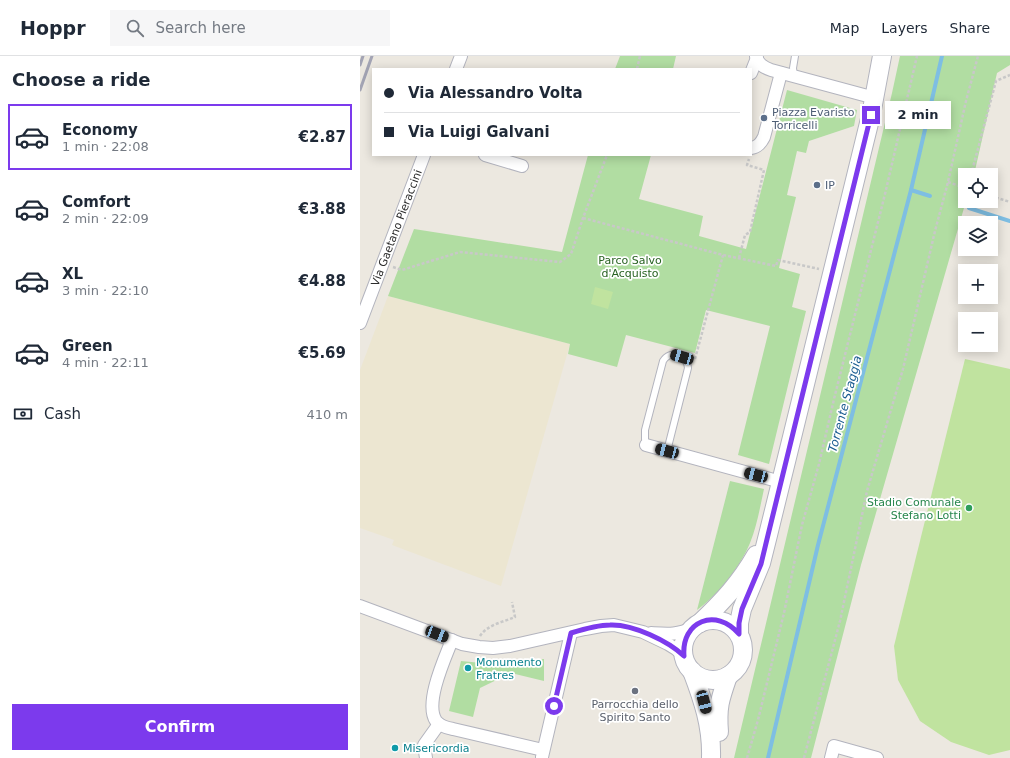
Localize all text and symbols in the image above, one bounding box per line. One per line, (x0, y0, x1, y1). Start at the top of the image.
search box (110, 10, 390, 46)
text: Hoppr (20, 17, 86, 39)
icon: search (124, 17, 146, 39)
text: Search here (156, 19, 246, 37)
text: Map (830, 20, 859, 36)
text: Layers (881, 20, 928, 36)
text: Share (950, 20, 990, 36)
text: Choose a ride (12, 69, 151, 90)
text: Via Alessandro Volta (408, 84, 583, 102)
callout: 2 min (885, 101, 951, 129)
place label: Piazza Evaristo Torricelli (771, 106, 855, 132)
route end (862, 106, 880, 124)
text: 2 min (898, 107, 938, 122)
marker: Piazza Evaristo Torricelli (759, 113, 769, 123)
icon: car (14, 119, 50, 155)
text: Economy (62, 121, 138, 139)
text: Via Luigi Galvani (408, 123, 550, 141)
text: €2.87 (299, 128, 346, 146)
text: 1 min · 22:08 (62, 139, 149, 154)
street label: Via Gaetano Pieraccini (369, 168, 425, 288)
map controls (958, 168, 998, 352)
button: locate (958, 168, 998, 208)
place label: IP (825, 179, 835, 192)
marker: IP (812, 180, 822, 190)
icon: car (14, 191, 50, 227)
text: Comfort (62, 193, 130, 211)
text: €3.88 (299, 200, 346, 218)
text: 2 min · 22:09 (62, 211, 149, 226)
button: layers (958, 216, 998, 256)
park label: Parco Salvo d'Acquisto (598, 254, 662, 280)
icon: car (14, 263, 50, 299)
button: + (958, 264, 998, 304)
text: XL (62, 265, 83, 283)
text: €4.88 (299, 272, 346, 290)
text: 3 min · 22:10 (62, 283, 149, 298)
button: − (958, 312, 998, 352)
icon: car (14, 335, 50, 371)
text: Green (62, 337, 113, 355)
text: €5.69 (299, 344, 346, 362)
car (669, 348, 695, 366)
water label: Torrente Staggia (825, 354, 865, 454)
text: 4 min · 22:11 (62, 355, 149, 370)
icon: cash (12, 403, 34, 425)
text: Cash (44, 405, 81, 423)
text: 410 m (306, 407, 348, 422)
car (654, 442, 680, 460)
car (743, 466, 769, 484)
place label: Stadio Comunale Stefano Lotti (867, 496, 961, 522)
marker: Stadio Comunale Stefano Lotti (964, 503, 974, 513)
car (424, 624, 450, 644)
place label: Monumento Fratres (476, 656, 542, 682)
marker: Monumento Fratres (463, 663, 473, 673)
marker: Parrocchia dello Spirito Santo (630, 686, 640, 696)
car (695, 689, 713, 715)
route start (545, 697, 563, 715)
place label: Parrocchia dello Spirito Santo (591, 698, 679, 724)
button: Confirm (12, 704, 348, 750)
place label: Misericordia (403, 742, 470, 755)
marker: Misericordia (390, 743, 400, 753)

